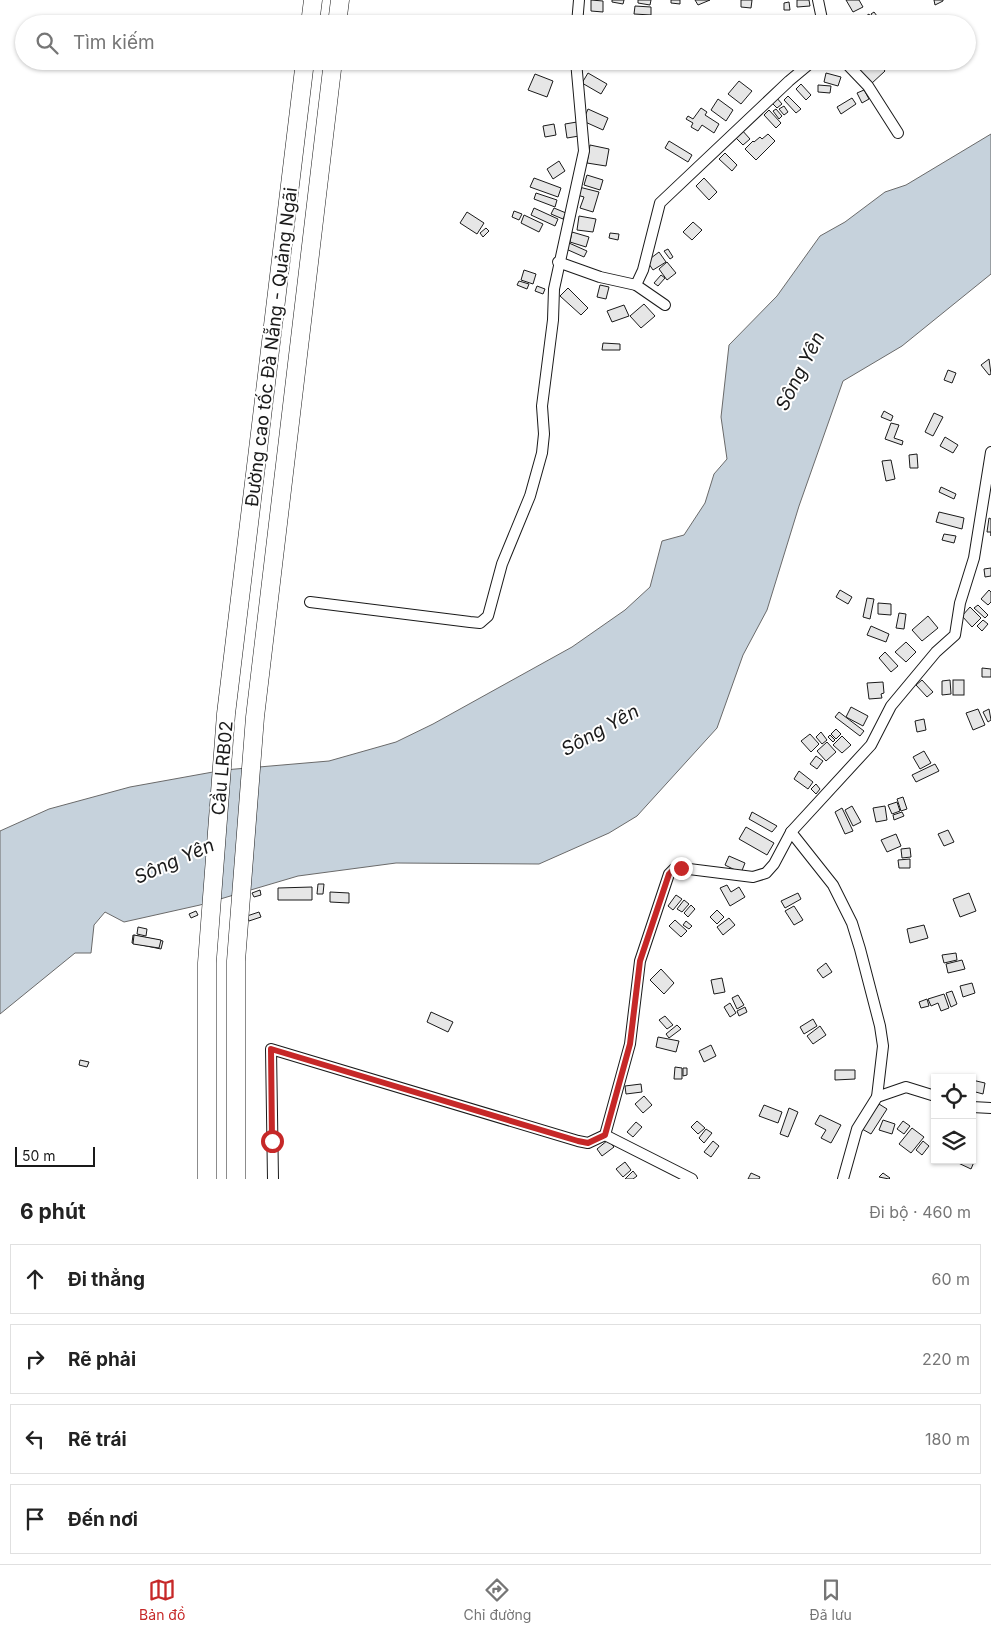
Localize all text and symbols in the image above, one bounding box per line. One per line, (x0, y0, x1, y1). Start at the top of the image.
search box (15, 15, 976, 70)
icon: search (33, 29, 61, 57)
text: Tìm kiếm (73, 31, 155, 54)
street label: Đường cao tốc Đà Nẵng - Quảng Ngãi (241, 186, 301, 508)
water label: Sông Yên (770, 328, 830, 414)
water label: Sông Yên (557, 699, 643, 761)
street label: Cầu LRB02 (207, 720, 237, 816)
water label: Sông Yên (130, 833, 218, 889)
route end (670, 857, 693, 880)
map controls (931, 1074, 976, 1164)
button: locate (931, 1074, 976, 1119)
button: layers (931, 1119, 976, 1164)
route start (261, 1130, 284, 1153)
scale bar (15, 1144, 95, 1167)
text: 50 m (22, 1147, 56, 1164)
text: 6 phút (20, 1199, 86, 1224)
text: Đi bộ · 460 m (869, 1202, 971, 1222)
icon: ahead (21, 1265, 49, 1293)
text: Đi thẳng (68, 1268, 145, 1291)
text: 60 m (931, 1269, 970, 1289)
icon: right (21, 1345, 49, 1373)
text: Rẽ phải (68, 1348, 136, 1371)
text: 220 m (922, 1349, 970, 1369)
icon: left (21, 1425, 49, 1453)
text: Rẽ trái (68, 1428, 127, 1451)
text: 180 m (925, 1429, 970, 1449)
icon: arrive (21, 1505, 49, 1533)
text: Đến nơi (68, 1508, 138, 1531)
tab: Bản đồ (139, 1576, 185, 1623)
tab: Chỉ đường (464, 1576, 531, 1623)
tab: Đã lưu (810, 1576, 852, 1623)

